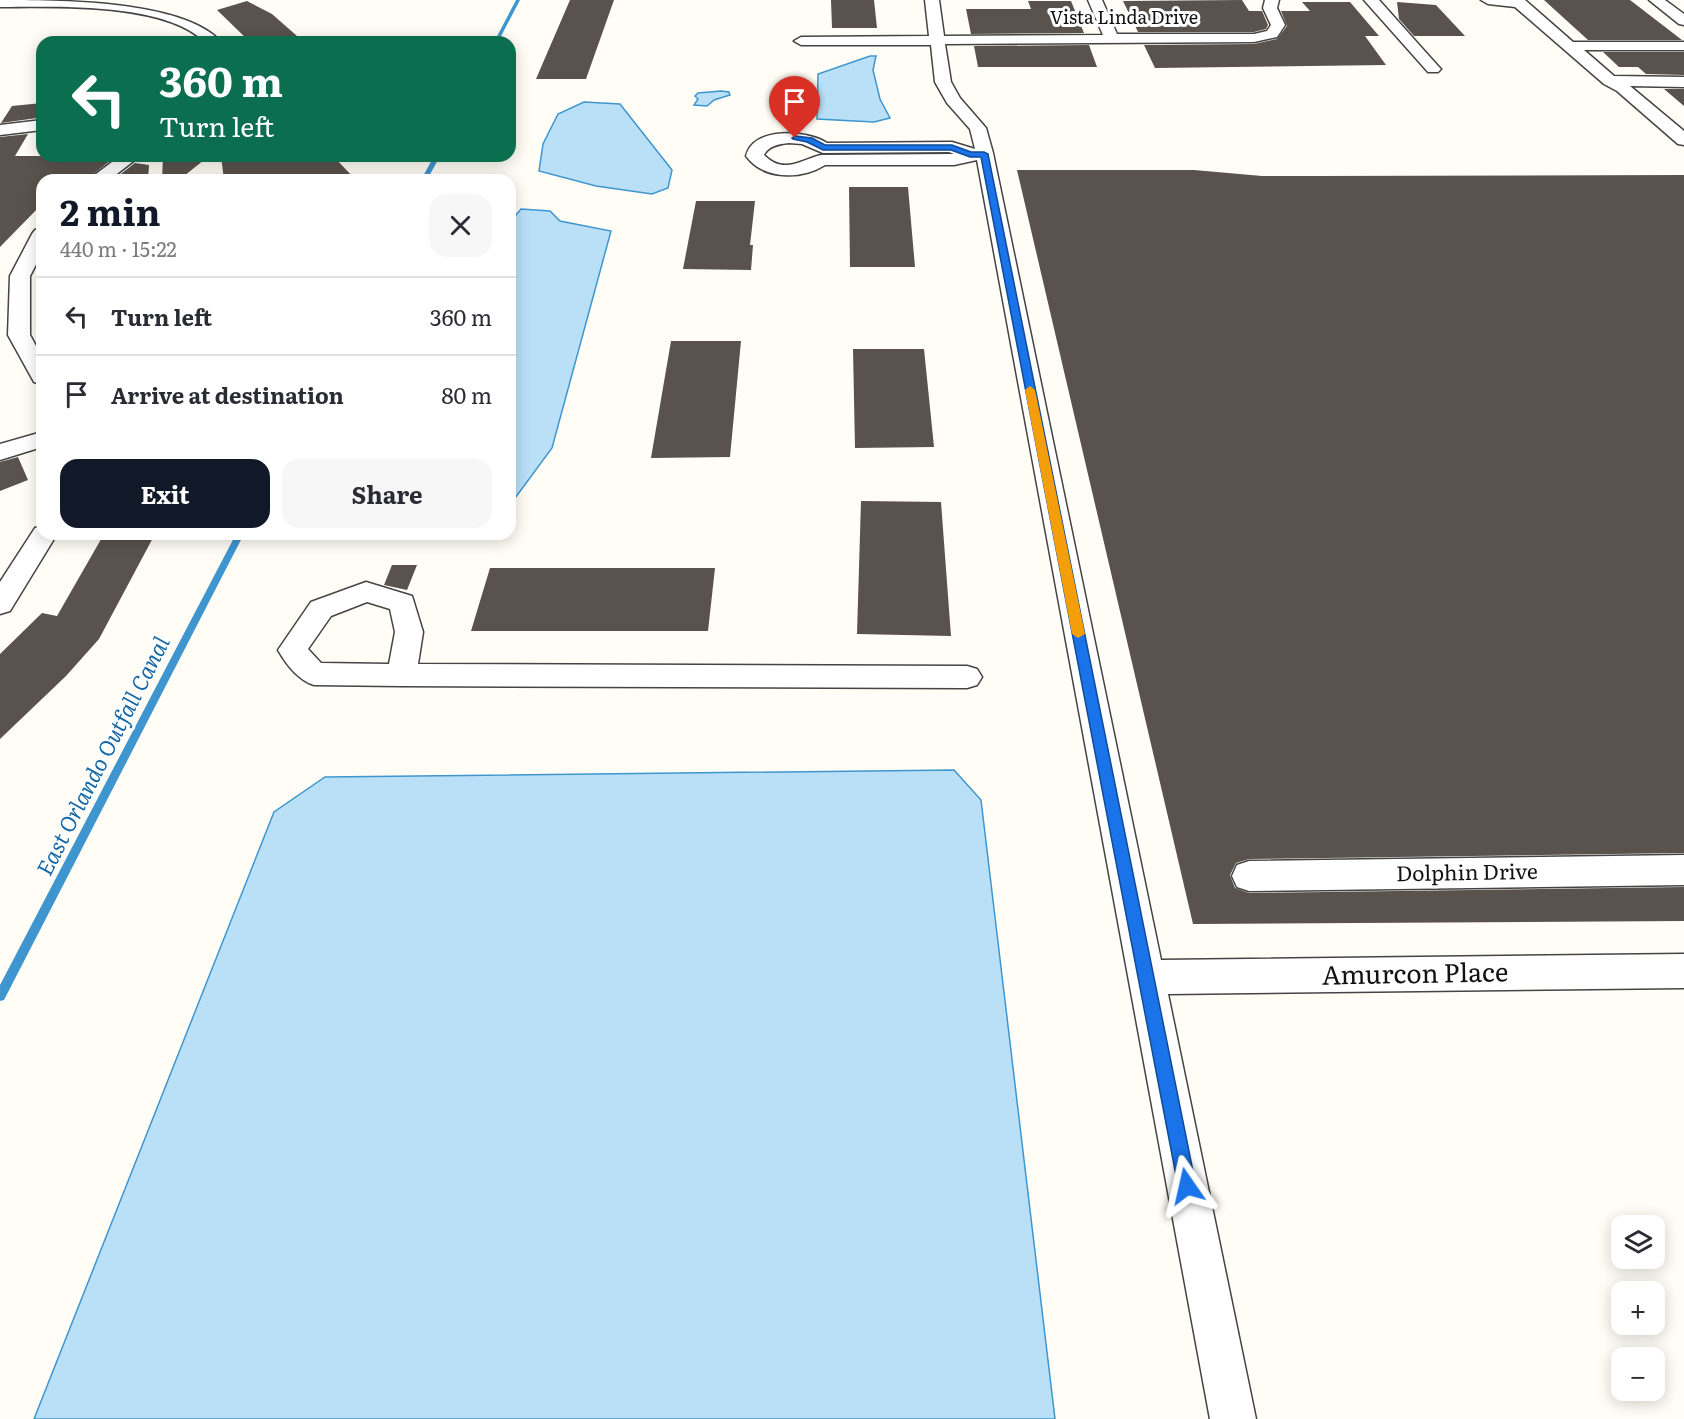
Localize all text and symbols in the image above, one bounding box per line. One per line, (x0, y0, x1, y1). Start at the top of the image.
street label: Vista Linda Drive (1050, 3, 1198, 30)
text: 360 m (159, 48, 283, 110)
icon: left (60, 60, 138, 138)
pin (769, 76, 820, 138)
icon: arrive (778, 85, 811, 118)
text: Turn left (159, 105, 274, 145)
text: 2 min (60, 184, 161, 237)
button: close (429, 194, 492, 257)
text: 440 m · 15:22 (60, 233, 177, 263)
icon: left (60, 300, 93, 333)
text: Turn left (111, 300, 212, 333)
text: 360 m (430, 300, 492, 333)
icon: arrive (60, 378, 93, 411)
text: Arrive at destination (111, 378, 344, 411)
text: 80 m (441, 378, 492, 411)
button: Exit (60, 459, 270, 528)
button: Share (282, 459, 492, 528)
water label: East Orlando Outfall Canal (27, 629, 177, 881)
street label: Dolphin Drive (1396, 854, 1538, 887)
street label: Amurcon Place (1321, 950, 1509, 993)
position arrow (1155, 1154, 1219, 1218)
map controls (1611, 1215, 1665, 1401)
button: layers (1611, 1215, 1665, 1269)
button: + (1611, 1281, 1665, 1335)
button: − (1611, 1347, 1665, 1401)

